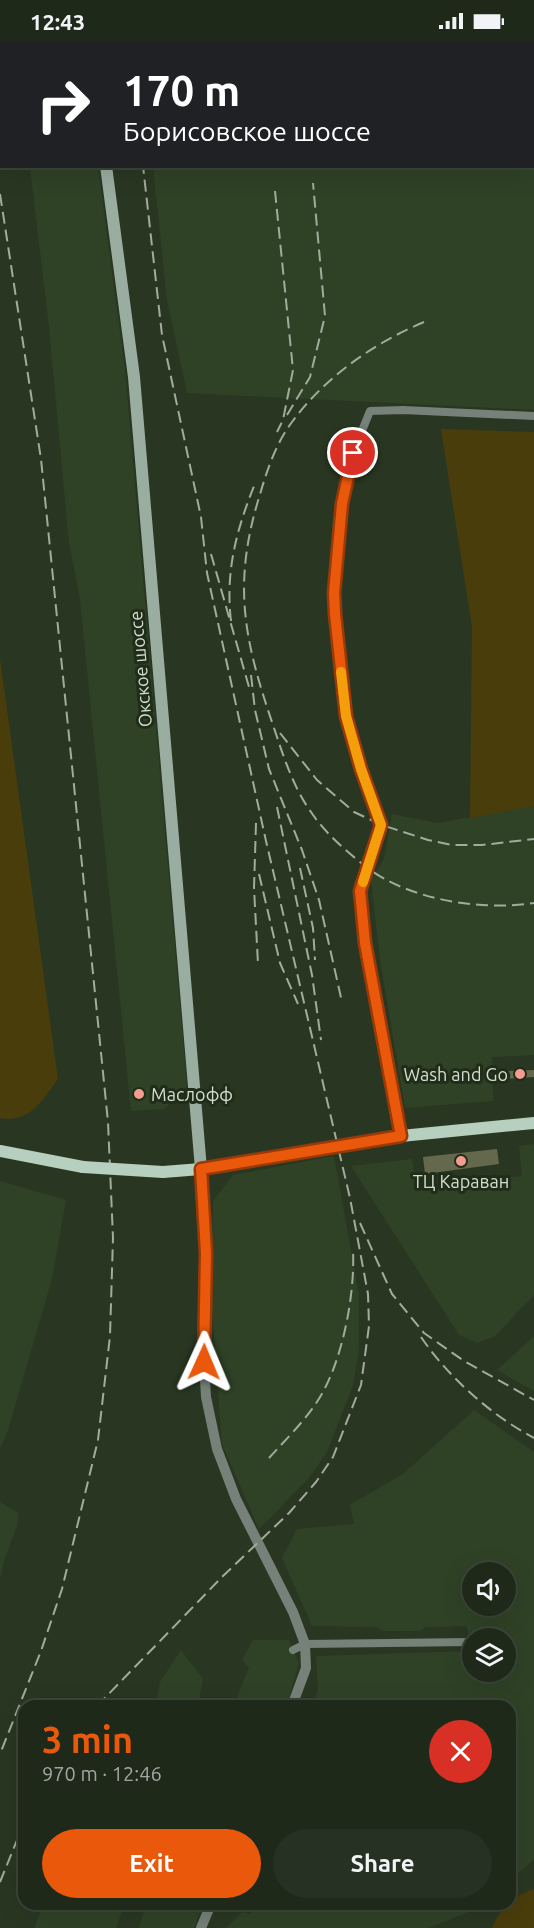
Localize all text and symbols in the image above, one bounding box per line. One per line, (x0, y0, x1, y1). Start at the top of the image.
text: 12:43 (30, 9, 85, 34)
icon: right (24, 66, 102, 144)
text: 170 m (123, 67, 240, 114)
text: Борисовское шоссе (123, 116, 371, 146)
pin (327, 427, 378, 478)
icon: arrive (336, 436, 369, 469)
street label: Окское шоссе (125, 610, 155, 728)
place label: Wash and Go (404, 1064, 508, 1084)
marker: Wash and Go (513, 1067, 527, 1081)
place label: Маслофф (151, 1084, 233, 1104)
marker: Маслофф (132, 1087, 146, 1101)
marker: ТЦ Караван (454, 1154, 468, 1168)
place label: ТЦ Караван (413, 1171, 509, 1191)
position arrow (172, 1330, 236, 1394)
map controls (462, 1562, 516, 1682)
button: sound (462, 1562, 516, 1616)
button: layers (462, 1628, 516, 1682)
text: 3 min (42, 1719, 133, 1760)
button: close (429, 1720, 492, 1783)
text: 970 m · 12:46 (42, 1762, 162, 1785)
button: Exit (42, 1829, 261, 1898)
button: Share (273, 1829, 492, 1898)

